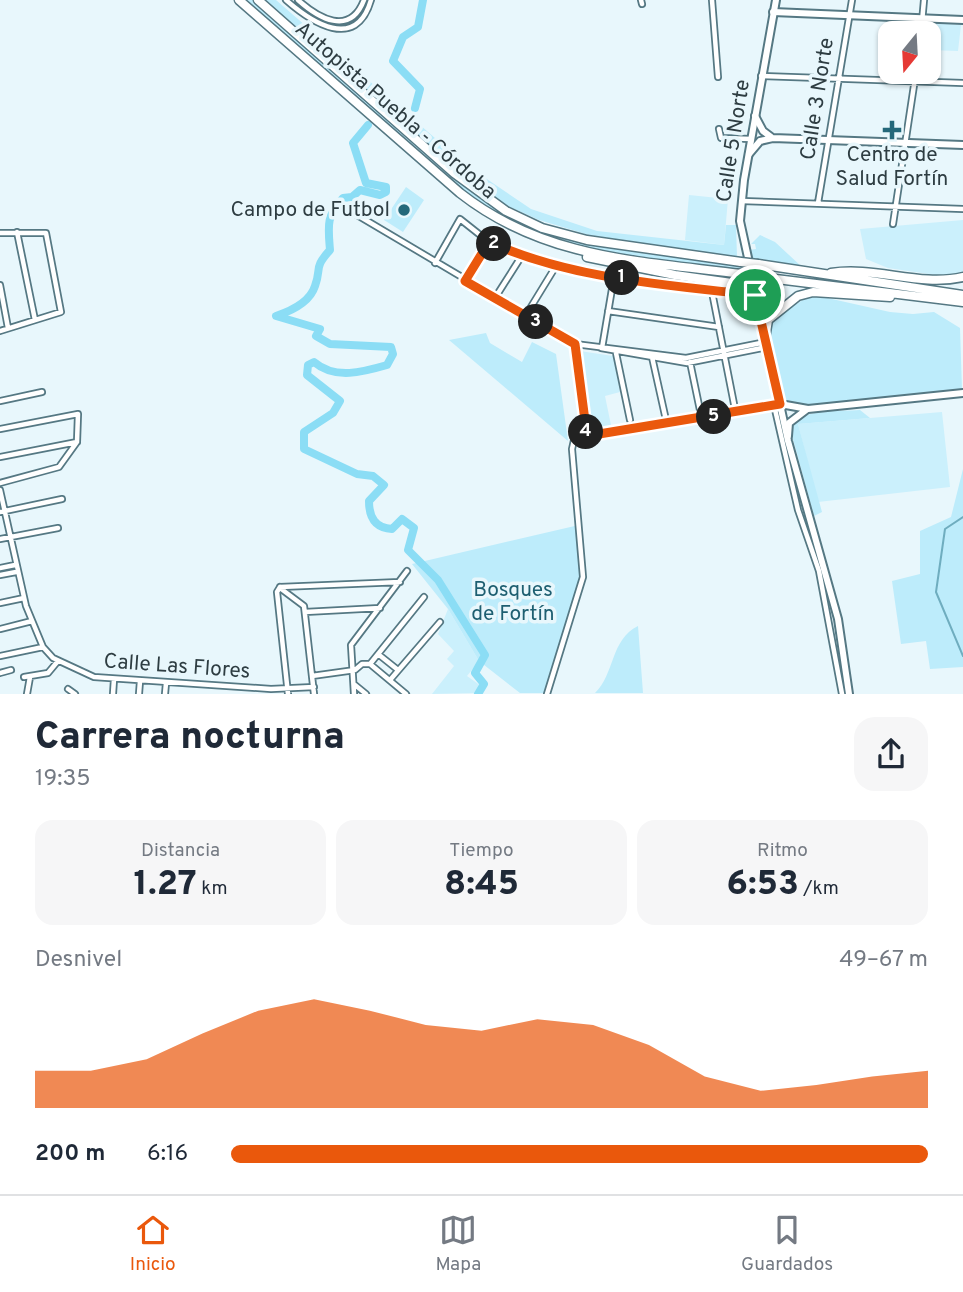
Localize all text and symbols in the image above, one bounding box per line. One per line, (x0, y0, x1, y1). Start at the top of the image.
street label: Autopista Puebla - Córdoba (289, 16, 501, 206)
north arrow (878, 21, 942, 84)
map controls (878, 21, 941, 84)
street label: Calle 3 Norte (795, 36, 841, 162)
street label: Calle 5 Norte (711, 78, 757, 204)
marker: Centro de Salud Fortín (882, 120, 902, 140)
place label: Centro de Salud Fortín (836, 142, 948, 193)
place label: Campo de Futbol (230, 197, 390, 224)
marker: Campo de Futbol (396, 202, 412, 218)
pin: 2 (476, 226, 512, 262)
text: 2 (488, 231, 499, 255)
pin: 1 (604, 260, 640, 296)
text: 1 (618, 265, 625, 289)
pin (725, 265, 785, 325)
icon: arrive (736, 276, 774, 314)
pin: 3 (518, 304, 554, 340)
text: 3 (530, 309, 541, 333)
pin: 5 (696, 400, 732, 434)
text: 5 (708, 404, 719, 428)
pin: 4 (568, 414, 604, 450)
text: 4 (579, 419, 592, 443)
park label: Bosques de Fortín (471, 577, 555, 628)
street label: Calle Las Flores (103, 648, 251, 686)
text: Carrera nocturna (35, 714, 345, 763)
button: share (854, 717, 928, 791)
text: 19:35 (35, 765, 91, 794)
text: Distancia (141, 839, 220, 863)
text: Tiempo (449, 839, 514, 863)
text: Ritmo (757, 839, 808, 863)
text: 1.27 (133, 863, 197, 907)
text: 8:45 (444, 863, 519, 907)
text: 6:53 (726, 863, 799, 907)
text: km (197, 877, 228, 901)
text: /km (799, 877, 839, 901)
text: Desnivel (35, 946, 122, 975)
text: 49–67 m (839, 946, 928, 975)
text: 200 m (35, 1140, 105, 1169)
text: 6:16 (147, 1140, 188, 1169)
tab: Inicio (130, 1211, 176, 1277)
tab: Mapa (435, 1211, 481, 1277)
tab: Guardados (741, 1211, 833, 1277)

